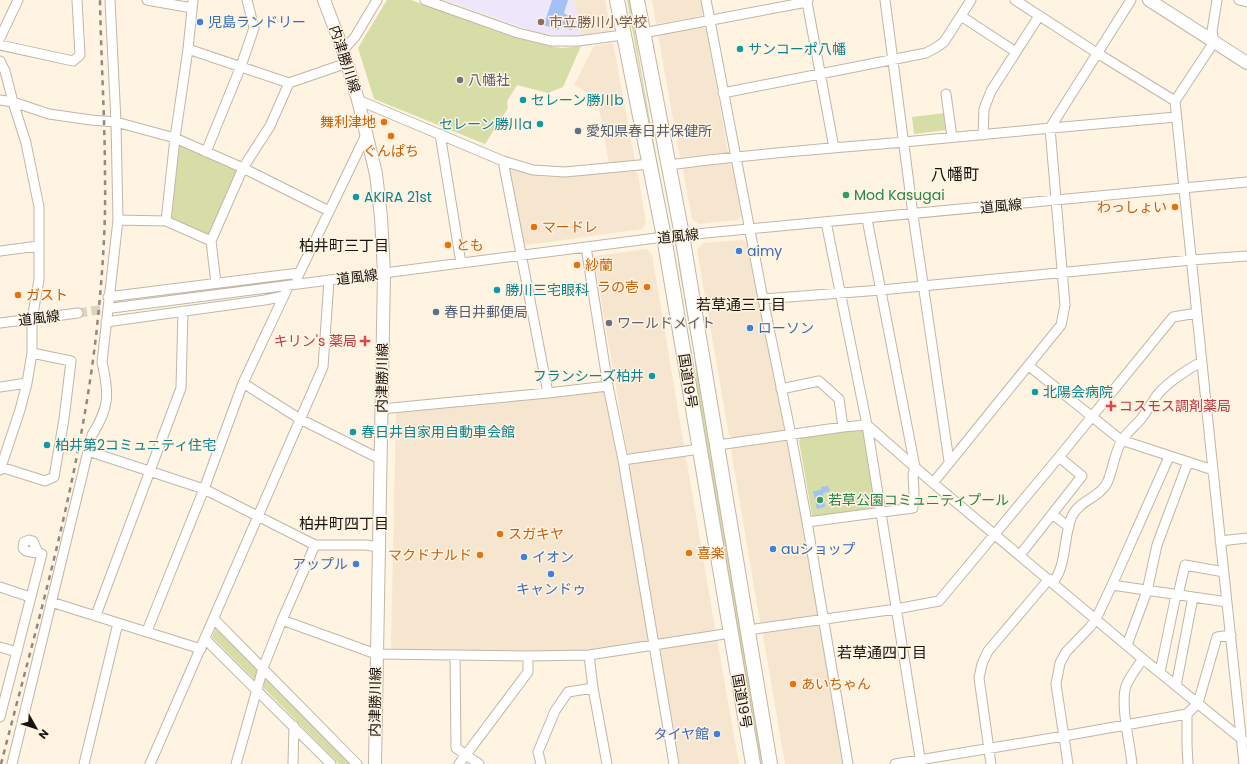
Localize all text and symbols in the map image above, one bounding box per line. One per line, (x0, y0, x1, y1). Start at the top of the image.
place label: 児島ランドリー (208, 12, 306, 32)
place label: 市立勝川小学校 (549, 12, 647, 32)
marker: 児島ランドリー (195, 17, 205, 27)
marker: 市立勝川小学校 (536, 17, 546, 27)
street label: 内津勝川線 (325, 23, 365, 95)
place label: サンコーポ八幡 (748, 39, 846, 59)
marker: サンコーポ八幡 (735, 44, 745, 54)
place label: 八幡社 (468, 70, 510, 90)
marker: 八幡社 (455, 75, 465, 85)
place label: セレーン勝川b (531, 90, 624, 110)
marker: セレーン勝川b (518, 95, 528, 105)
place label: 舞利津地 (320, 112, 376, 132)
place label: セレーン勝川a (439, 114, 532, 134)
marker: 舞利津地 (379, 117, 389, 127)
marker: セレーン勝川a (535, 119, 545, 129)
place label: 愛知県春日井保健所 (586, 121, 712, 141)
marker: 愛知県春日井保健所 (573, 126, 583, 136)
marker: ぐんぱち (386, 131, 396, 141)
place label: ぐんぱち (363, 141, 419, 161)
district label: 八幡町 (931, 163, 979, 186)
place label: Mod Kasugai (854, 185, 945, 205)
place label: AKIRA 21st (364, 187, 432, 207)
marker: Mod Kasugai (841, 190, 851, 200)
marker: AKIRA 21st (351, 192, 361, 202)
street label: 道風線 (979, 194, 1023, 218)
place label: わっしょい (1097, 197, 1167, 217)
marker: わっしょい (1170, 202, 1180, 212)
place label: マードレ (542, 217, 598, 237)
marker: マードレ (529, 222, 539, 232)
street label: 道風線 (656, 224, 700, 248)
district label: 柏井町三丁目 (299, 235, 389, 256)
place label: とも (456, 235, 484, 255)
marker: とも (443, 240, 453, 250)
place label: aimy (747, 241, 782, 261)
marker: aimy (734, 246, 744, 256)
place label: 紗蘭 (585, 255, 613, 275)
marker: 紗蘭 (572, 260, 582, 270)
street label: 道風線 (335, 265, 379, 289)
place label: ラの壱 (597, 277, 639, 297)
place label: 勝川三宅眼科 (505, 280, 589, 300)
marker: ラの壱 (642, 282, 652, 292)
place label: ガスト (26, 285, 68, 305)
marker: 勝川三宅眼科 (492, 285, 502, 295)
marker: ガスト (13, 290, 23, 300)
district label: 若草通三丁目 (696, 294, 786, 315)
place label: 春日井郵便局 (444, 302, 528, 322)
street label: 道風線 (17, 306, 61, 330)
marker: 春日井郵便局 (431, 307, 441, 317)
place label: ワールドメイト (617, 313, 715, 333)
marker: ワールドメイト (604, 318, 614, 328)
place label: ローソン (758, 318, 814, 338)
marker: ローソン (745, 323, 755, 333)
place label: キリン's 薬局 (274, 331, 357, 351)
marker: キリン's 薬局 (360, 336, 370, 346)
street label: 内津勝川線 (371, 343, 393, 413)
street label: 国道19号 (674, 352, 702, 410)
place label: フランシーズ柏井 (533, 366, 644, 386)
marker: フランシーズ柏井 (647, 371, 657, 381)
place label: 北陽会病院 (1043, 382, 1113, 402)
marker: 北陽会病院 (1030, 387, 1040, 397)
place label: コスモス調剤薬局 (1119, 396, 1231, 416)
marker: コスモス調剤薬局 (1106, 401, 1116, 411)
place label: 春日井自家用自動車会館 (361, 422, 515, 442)
marker: 春日井自家用自動車会館 (348, 427, 358, 437)
place label: 柏井第2コミュニティ住宅 (55, 435, 216, 455)
marker: 柏井第2コミュニティ住宅 (42, 440, 52, 450)
place label: 若草公園コミュニティプール (828, 490, 1009, 510)
marker: 若草公園コミュニティプール (815, 495, 825, 505)
district label: 柏井町四丁目 (299, 513, 389, 534)
place label: スガキヤ (508, 524, 564, 544)
marker: スガキヤ (495, 529, 505, 539)
place label: auショップ (781, 539, 855, 559)
place label: 喜楽 (697, 543, 725, 563)
marker: auショップ (768, 544, 778, 554)
place label: マクドナルド (388, 545, 472, 565)
place label: イオン (532, 547, 574, 567)
marker: 喜楽 (684, 548, 694, 558)
marker: マクドナルド (475, 550, 485, 560)
marker: イオン (519, 552, 529, 562)
place label: アップル (292, 554, 348, 574)
marker: アップル (351, 559, 361, 569)
marker: キャンドゥ (546, 569, 556, 579)
place label: キャンドゥ (516, 579, 586, 599)
district label: 若草通四丁目 (837, 642, 927, 663)
street label: 内津勝川線 (364, 667, 386, 737)
street label: 国道19号 (727, 672, 757, 730)
place label: あいちゃん (801, 674, 871, 694)
marker: あいちゃん (788, 679, 798, 689)
north arrow (16, 708, 56, 748)
place label: タイヤ館 (653, 724, 709, 744)
text: N (35, 726, 53, 743)
marker: タイヤ館 (712, 729, 722, 739)

